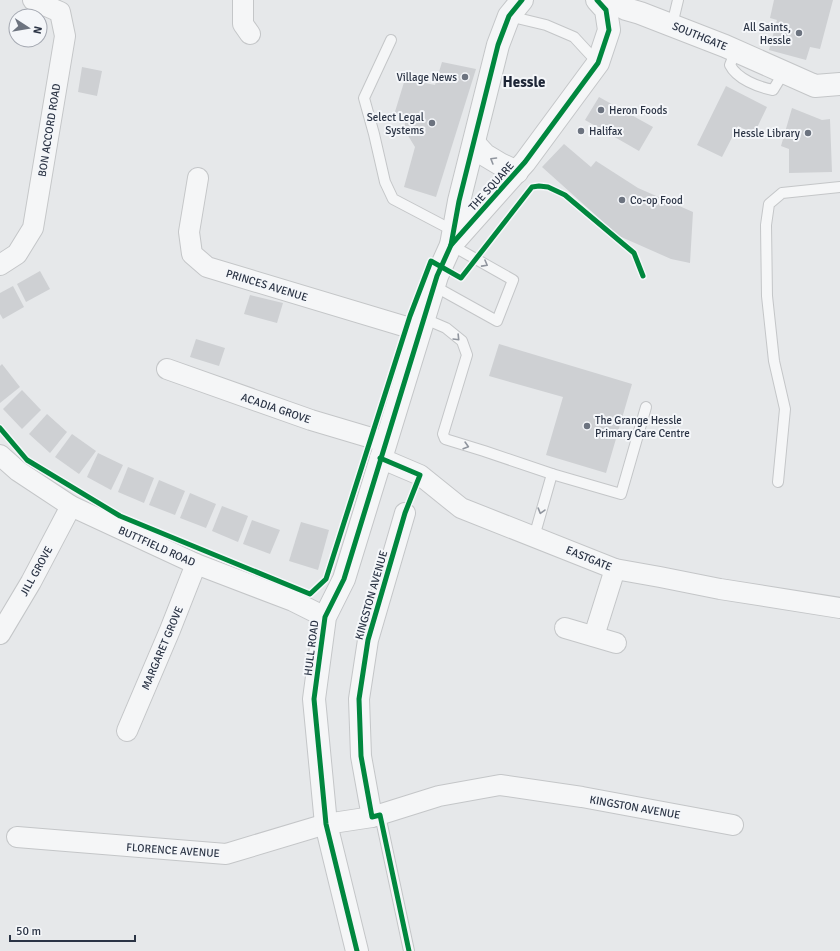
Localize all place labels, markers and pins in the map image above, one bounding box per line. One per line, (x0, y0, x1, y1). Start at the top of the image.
place label: All Saints, Hessle (743, 21, 791, 47)
marker: All Saints, Hessle (794, 28, 804, 38)
place label: Village News (396, 71, 457, 84)
marker: Village News (460, 72, 470, 82)
place label: Heron Foods (609, 104, 668, 117)
marker: Heron Foods (596, 105, 606, 115)
place label: Select Legal Systems (367, 111, 424, 137)
marker: Select Legal Systems (427, 118, 437, 128)
place label: Halifax (589, 125, 622, 138)
marker: Halifax (576, 126, 586, 136)
place label: Hessle Library (733, 127, 801, 140)
marker: Hessle Library (803, 128, 813, 138)
place label: Co-op Food (630, 194, 683, 207)
marker: Co-op Food (617, 195, 627, 205)
place label: The Grange Hessle Primary Care Centre (595, 414, 690, 440)
marker: The Grange Hessle Primary Care Centre (582, 421, 592, 431)

